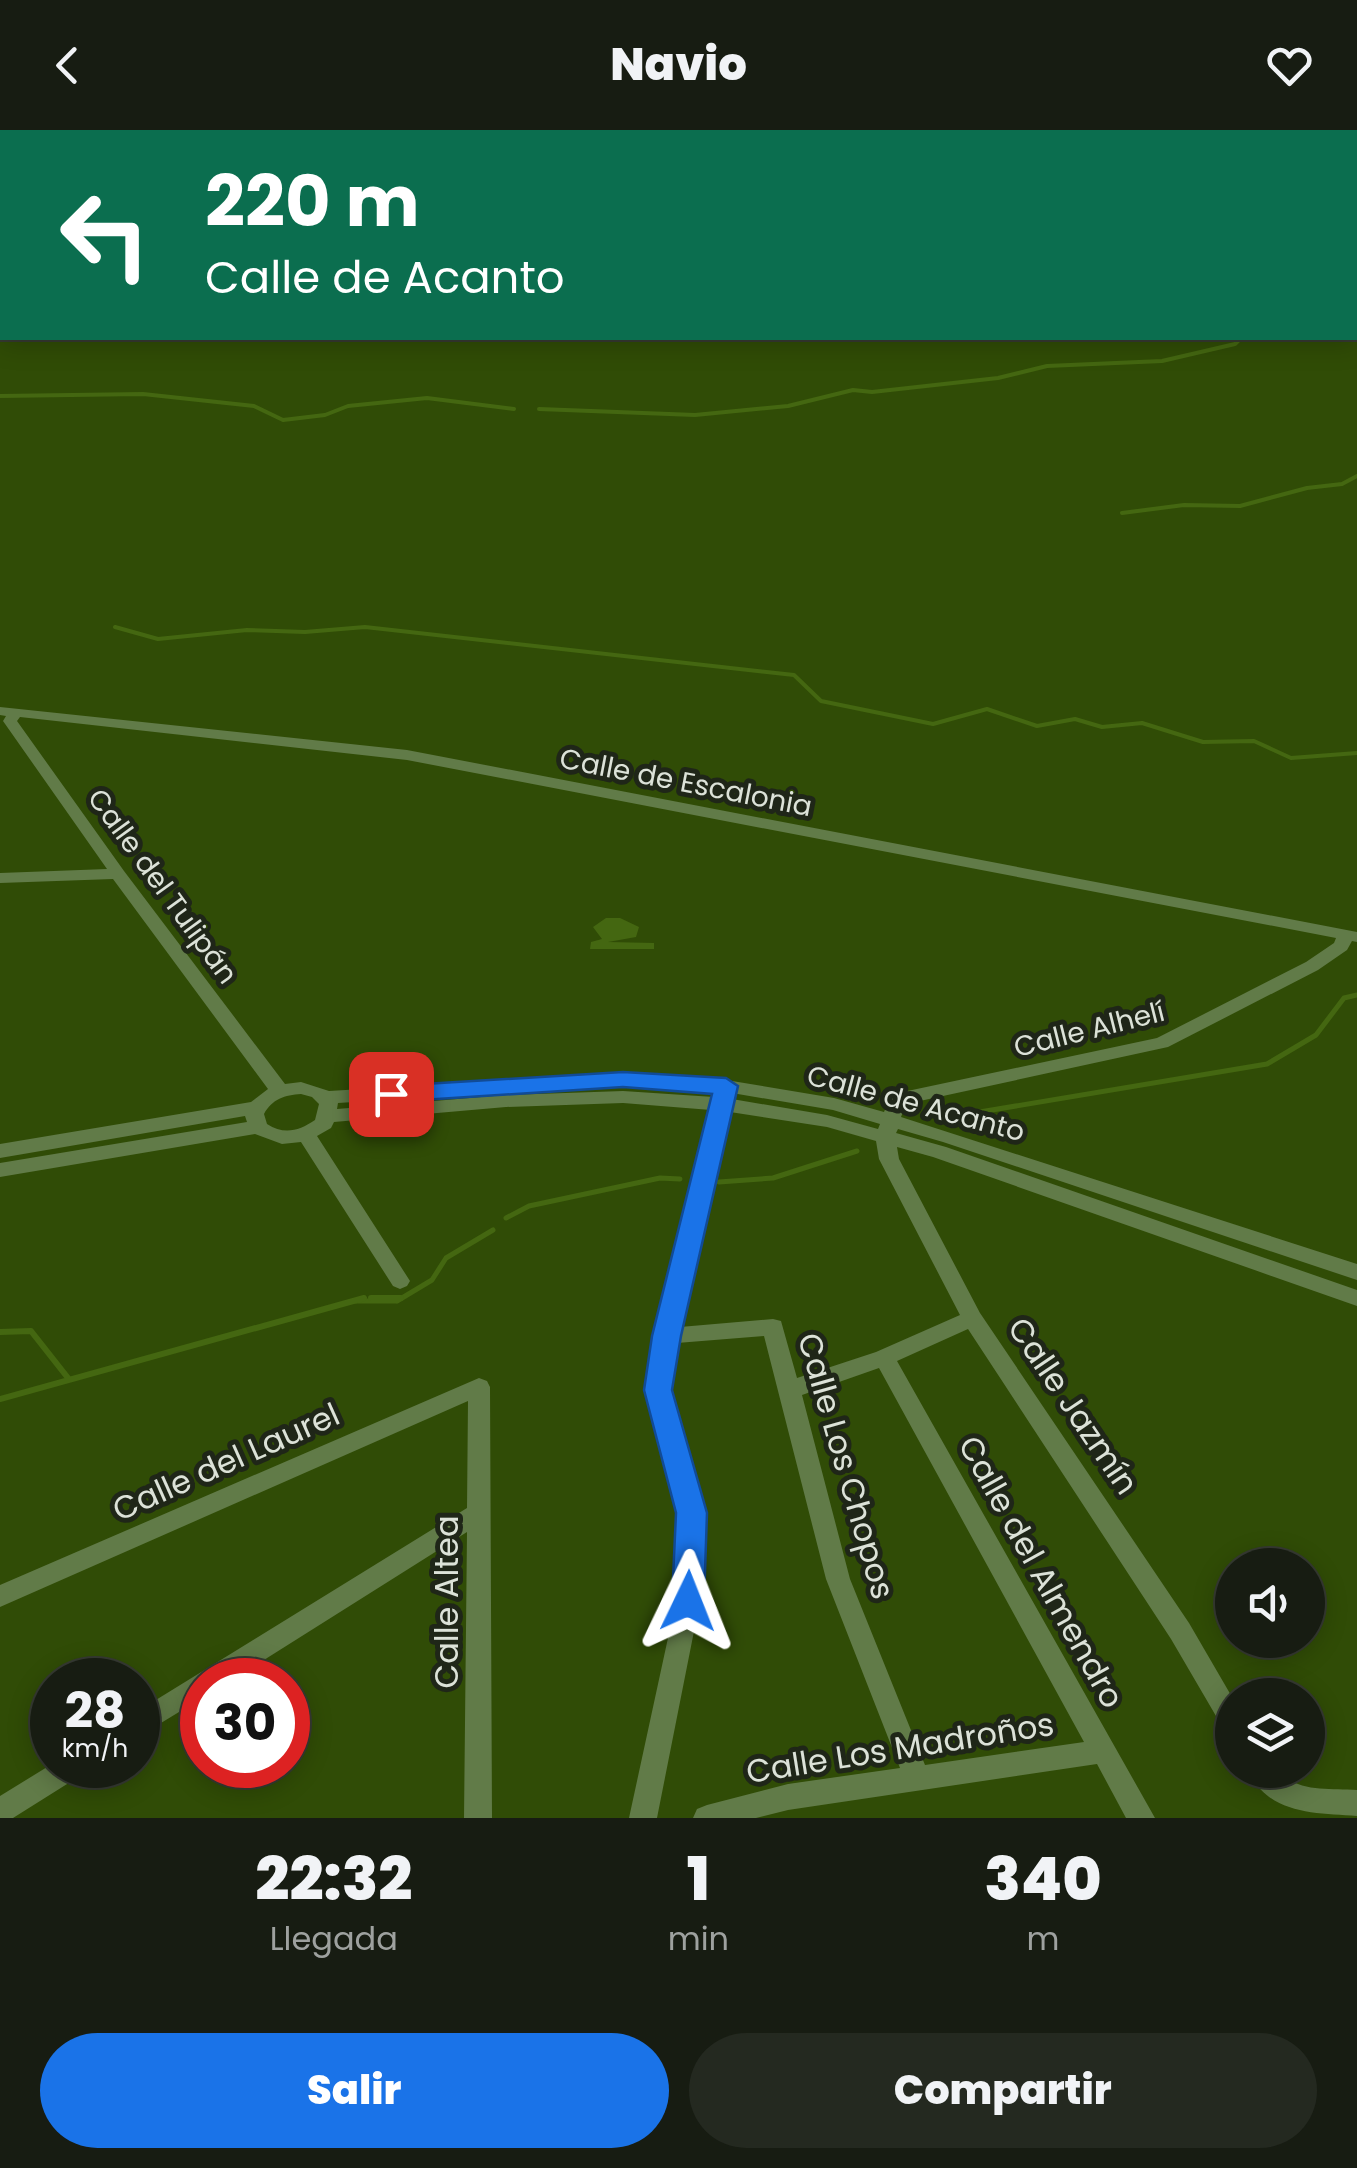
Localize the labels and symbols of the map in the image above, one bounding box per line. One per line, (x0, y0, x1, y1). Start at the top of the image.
street label: Calle de Escalonia (556, 739, 815, 826)
street label: Calle del Tulipán (79, 781, 247, 992)
street label: Calle Alhelí (1010, 992, 1169, 1067)
pin (349, 1052, 434, 1137)
street label: Calle de Acanto (803, 1056, 1029, 1151)
street label: Calle Jazmín (997, 1308, 1149, 1503)
street label: Calle Los Chopos (787, 1328, 906, 1604)
street label: Calle del Laurel (105, 1391, 346, 1532)
street label: Calle del Almendro (948, 1427, 1135, 1716)
street label: Calle Altea (424, 1515, 469, 1689)
position arrow (636, 1549, 740, 1653)
speed limit sign: 30 (180, 1658, 310, 1788)
street label: Calle Los Madroños (743, 1701, 1057, 1794)

